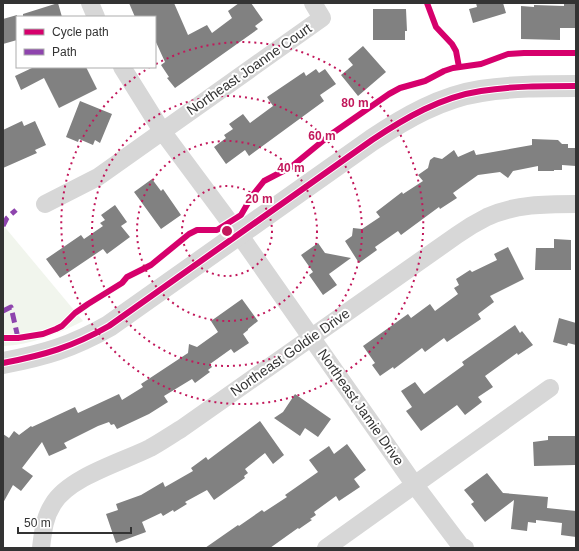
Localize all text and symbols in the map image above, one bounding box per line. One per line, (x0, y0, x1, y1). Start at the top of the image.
legend (16, 16, 156, 68)
street label: Northeast Joanne Court (184, 20, 315, 118)
text: Cycle path (52, 25, 109, 39)
text: Path (52, 45, 77, 59)
text: 80 m (341, 96, 369, 110)
text: 60 m (308, 129, 336, 143)
text: 40 m (277, 161, 305, 175)
text: 20 m (245, 192, 273, 206)
centre of rings (220, 224, 234, 238)
street label: Northeast Goldie Drive (227, 305, 353, 399)
street label: Northeast Jamie Drive (315, 346, 407, 468)
scale bar (18, 509, 131, 535)
text: 50 m (24, 516, 51, 530)

